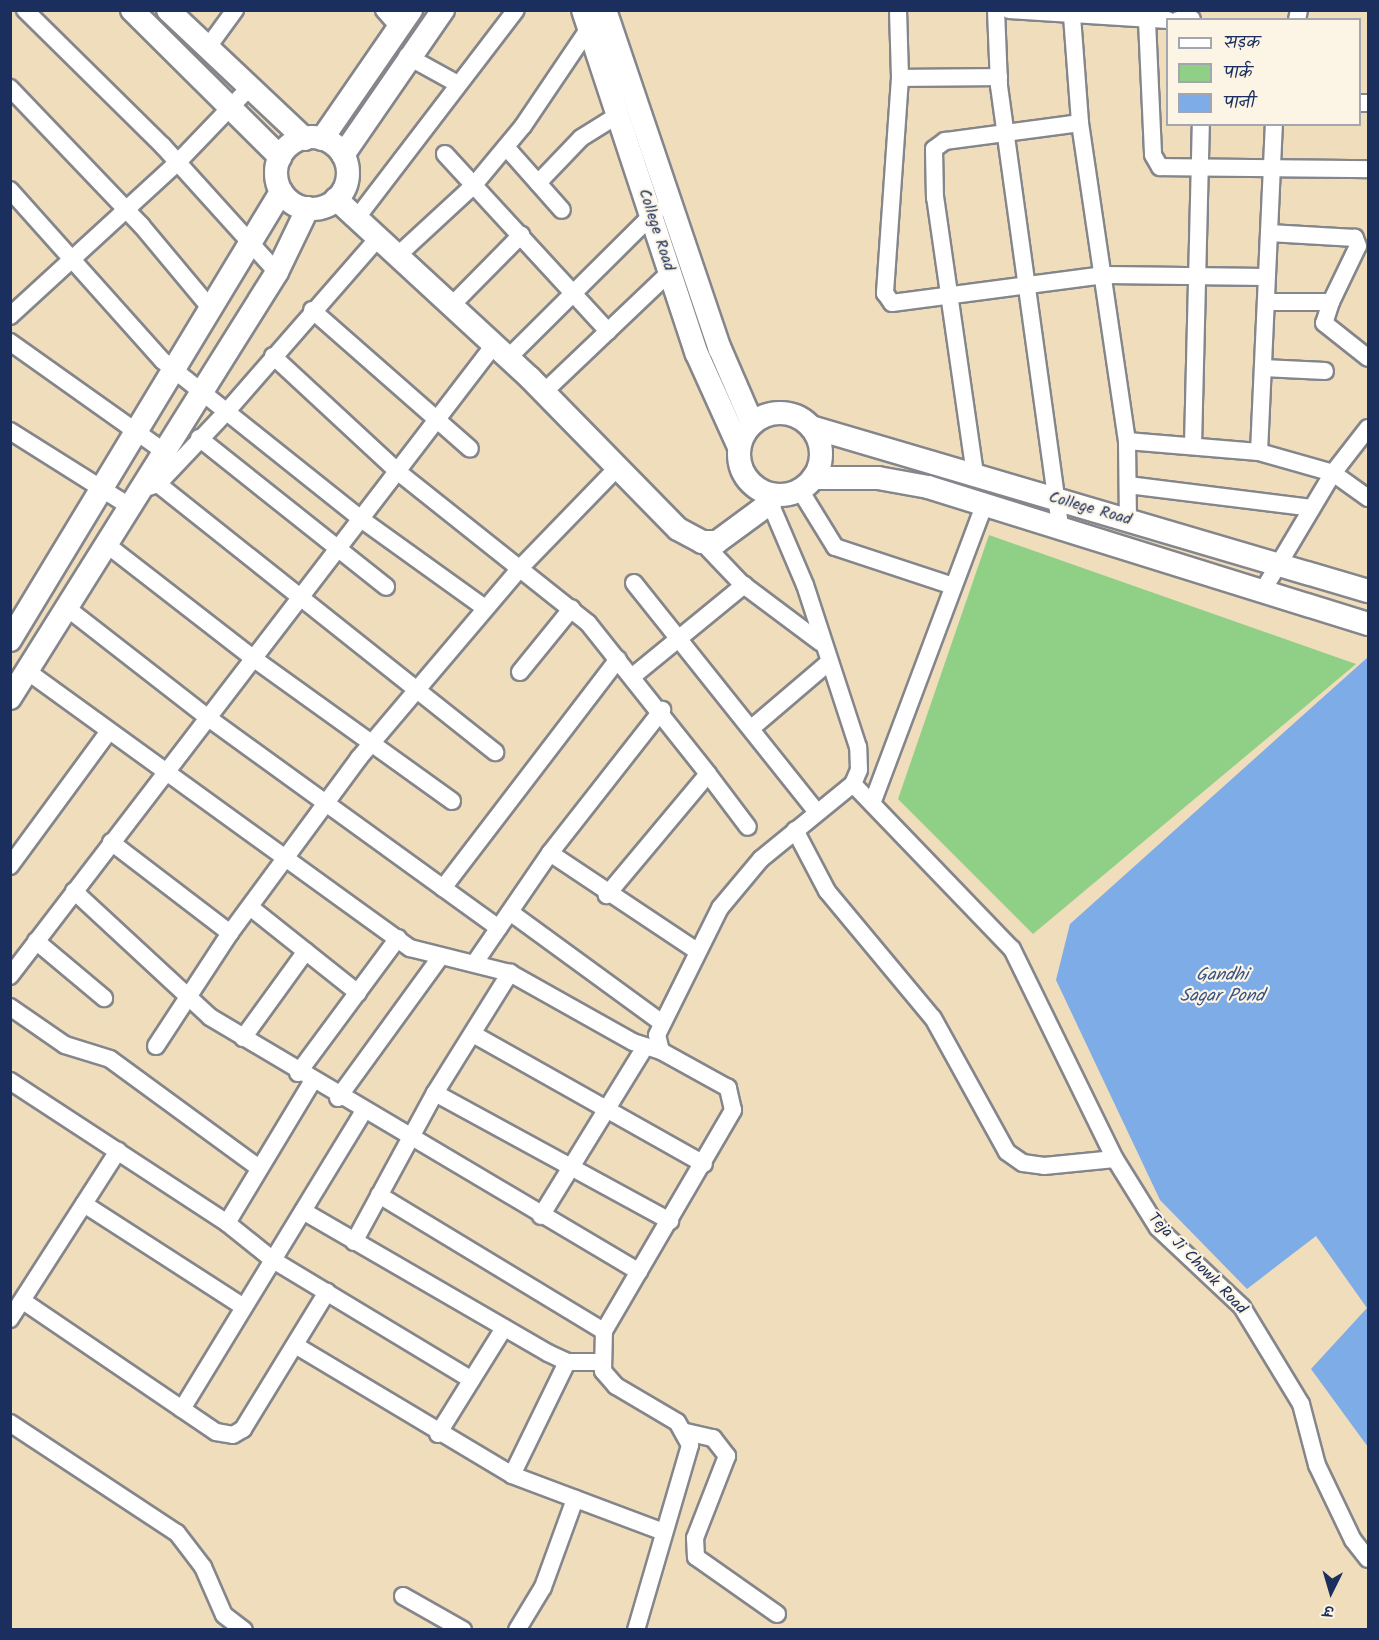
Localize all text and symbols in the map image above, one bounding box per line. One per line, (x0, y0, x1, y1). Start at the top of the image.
legend (1166, 18, 1361, 126)
text: सड़क (1224, 29, 1260, 58)
text: पार्क (1224, 59, 1253, 88)
text: पानी (1224, 89, 1255, 118)
street label: College Road (634, 187, 678, 273)
street label: College Road (1046, 488, 1134, 530)
water label: Gandhi Sagar Pond (1180, 966, 1264, 1008)
street label: Teja Ji Chowk Road (1144, 1209, 1250, 1319)
north arrow (1301, 1562, 1361, 1622)
text: उ (1323, 1598, 1335, 1623)

